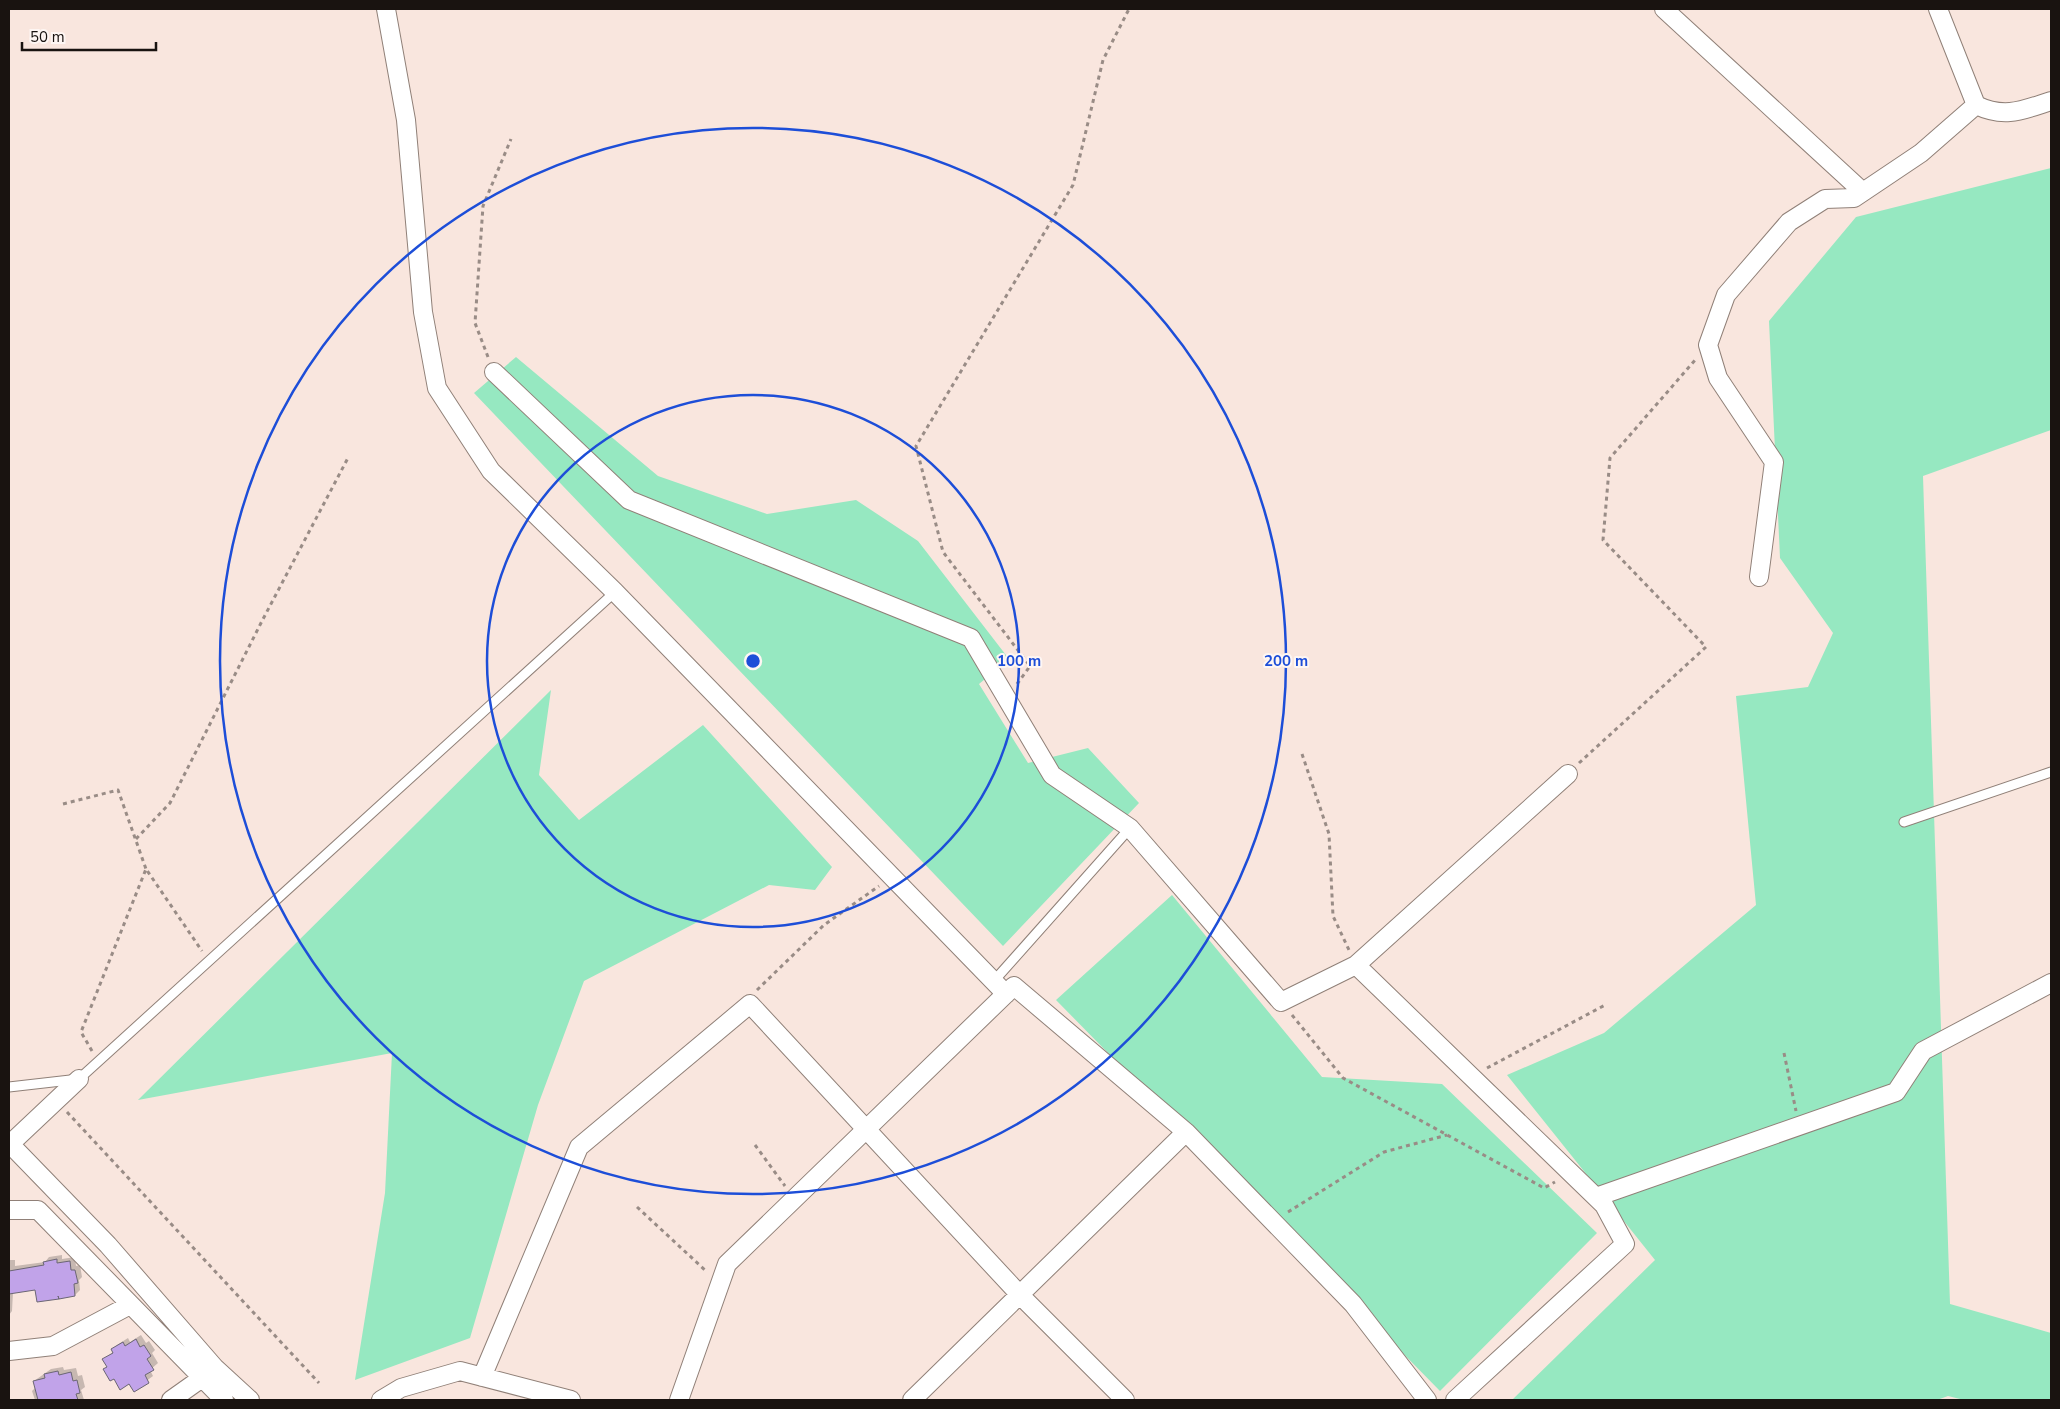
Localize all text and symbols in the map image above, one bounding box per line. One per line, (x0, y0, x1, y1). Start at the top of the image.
scale bar (22, 20, 156, 52)
text: 50 m (30, 27, 65, 47)
text: 100 m (997, 651, 1041, 671)
text: 200 m (1264, 651, 1308, 671)
centre of rings (744, 652, 762, 670)

